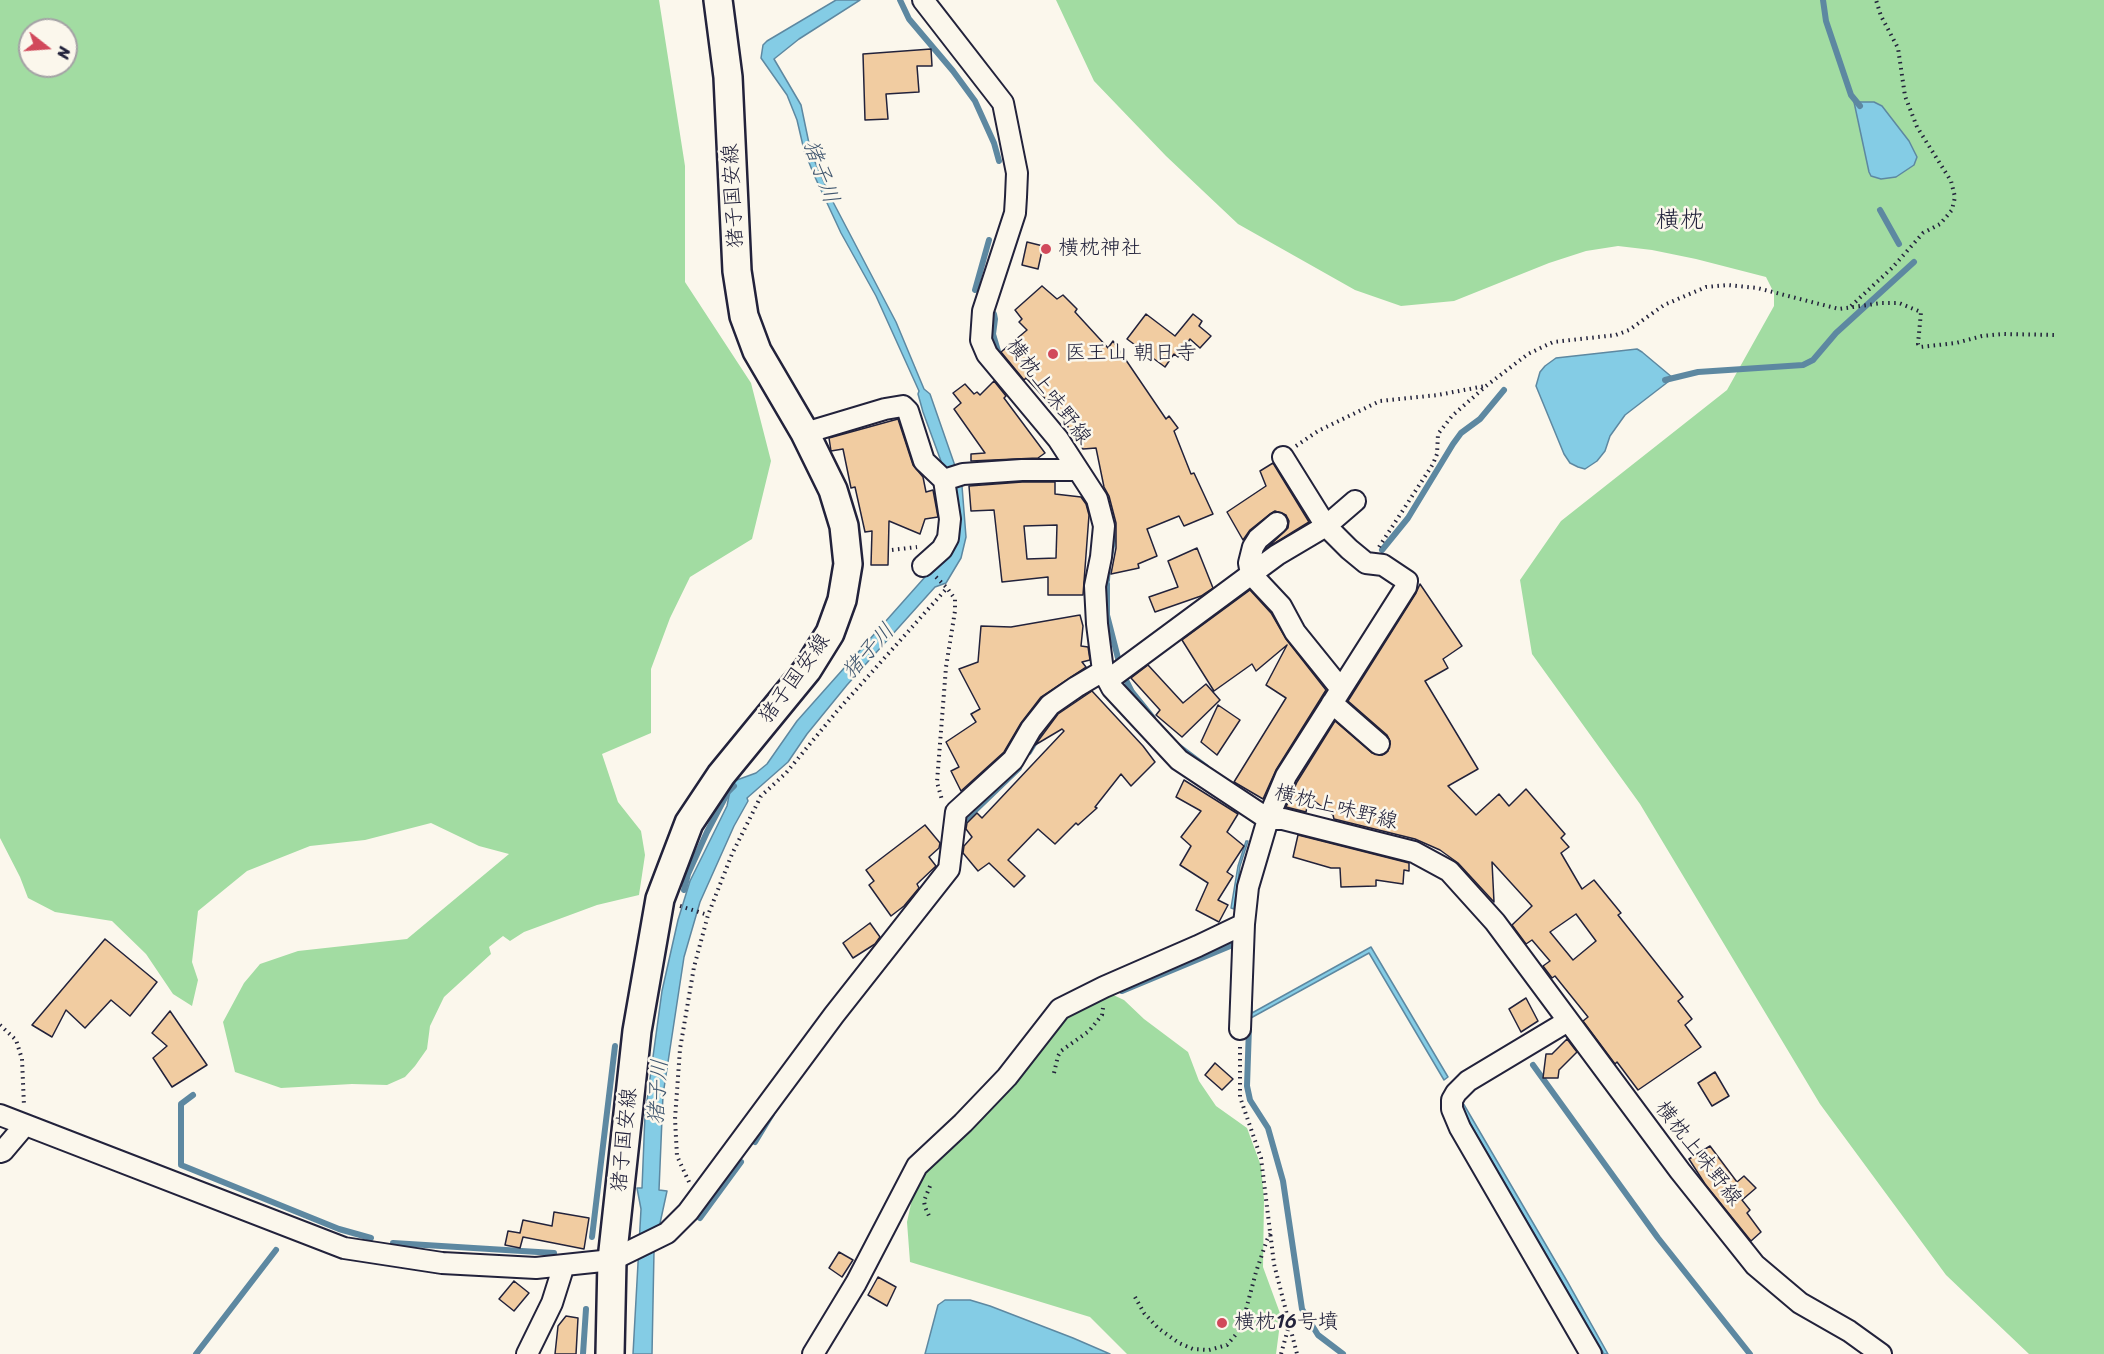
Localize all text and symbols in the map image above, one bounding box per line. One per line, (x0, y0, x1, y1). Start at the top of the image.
north arrow (18, 18, 78, 78)
text: N (48, 43, 79, 62)
water label: 猪子川 (796, 136, 844, 208)
street label: 猪子国安線 (719, 143, 749, 249)
district label: 横枕 (1656, 207, 1704, 235)
place label: 横枕神社 (1058, 236, 1142, 262)
marker: 横枕神社 (1039, 242, 1053, 256)
street label: 横枕上味野線 (1000, 334, 1096, 450)
place label: 医王山 朝日寺 (1065, 341, 1196, 367)
marker: 医王山 朝日寺 (1046, 347, 1060, 361)
water label: 猪子川 (837, 619, 901, 685)
street label: 猪子国安線 (754, 629, 836, 729)
street label: 横枕上味野線 (1272, 781, 1400, 835)
water label: 猪子川 (644, 1058, 674, 1126)
street label: 猪子国安線 (607, 1086, 643, 1194)
street label: 横枕上味野線 (1649, 1097, 1747, 1211)
place label: 横枕16号墳 (1234, 1310, 1339, 1336)
marker: 横枕16号墳 (1215, 1316, 1229, 1330)

